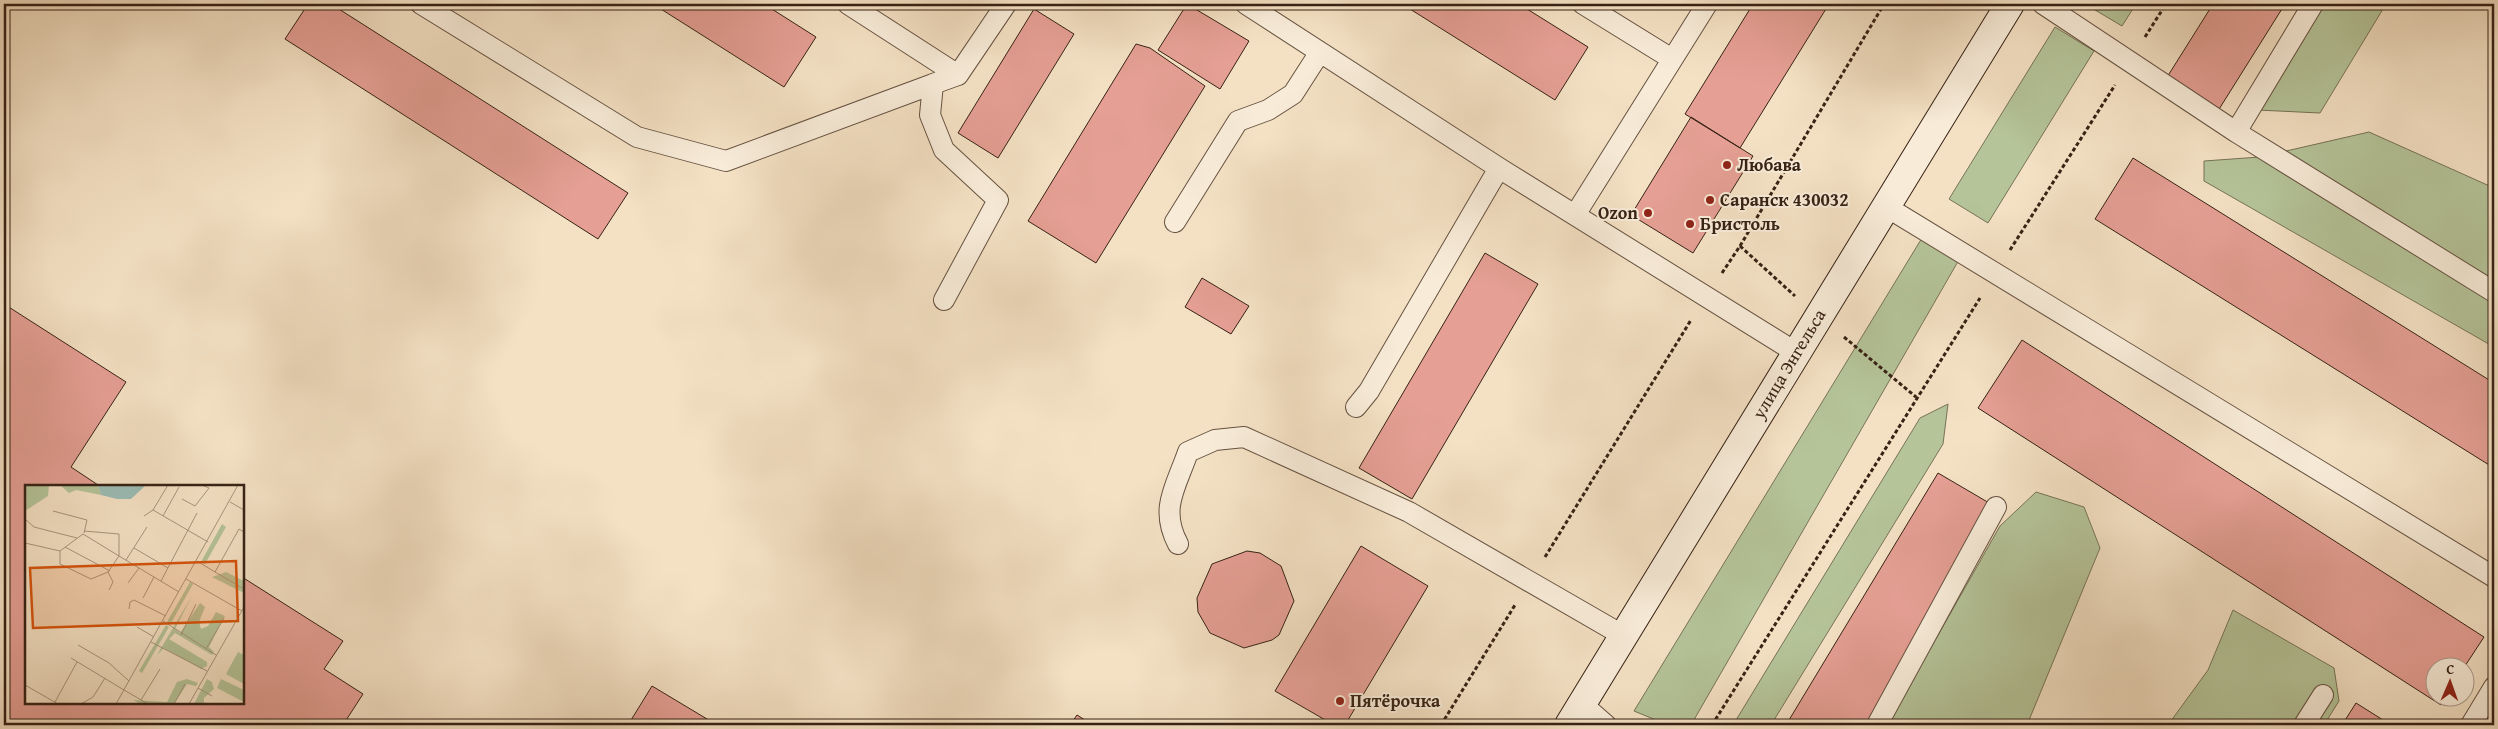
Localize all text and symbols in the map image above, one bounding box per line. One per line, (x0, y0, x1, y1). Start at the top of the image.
place label: Любава (1737, 151, 1802, 178)
marker: Любава (1721, 159, 1733, 171)
place label: Саранск 430032 (1720, 186, 1848, 213)
marker: Саранск 430032 (1704, 194, 1716, 206)
place label: Ozon (1598, 199, 1638, 226)
marker: Ozon (1642, 207, 1654, 219)
place label: Бристоль (1700, 210, 1780, 237)
marker: Бристоль (1684, 218, 1696, 230)
street label: улица Энгельса (1744, 303, 1832, 425)
inset map (25, 485, 244, 704)
north arrow (2426, 656, 2476, 706)
text: С (2446, 659, 2455, 679)
place label: Пятёрочка (1350, 687, 1441, 714)
marker: Пятёрочка (1334, 695, 1346, 707)

